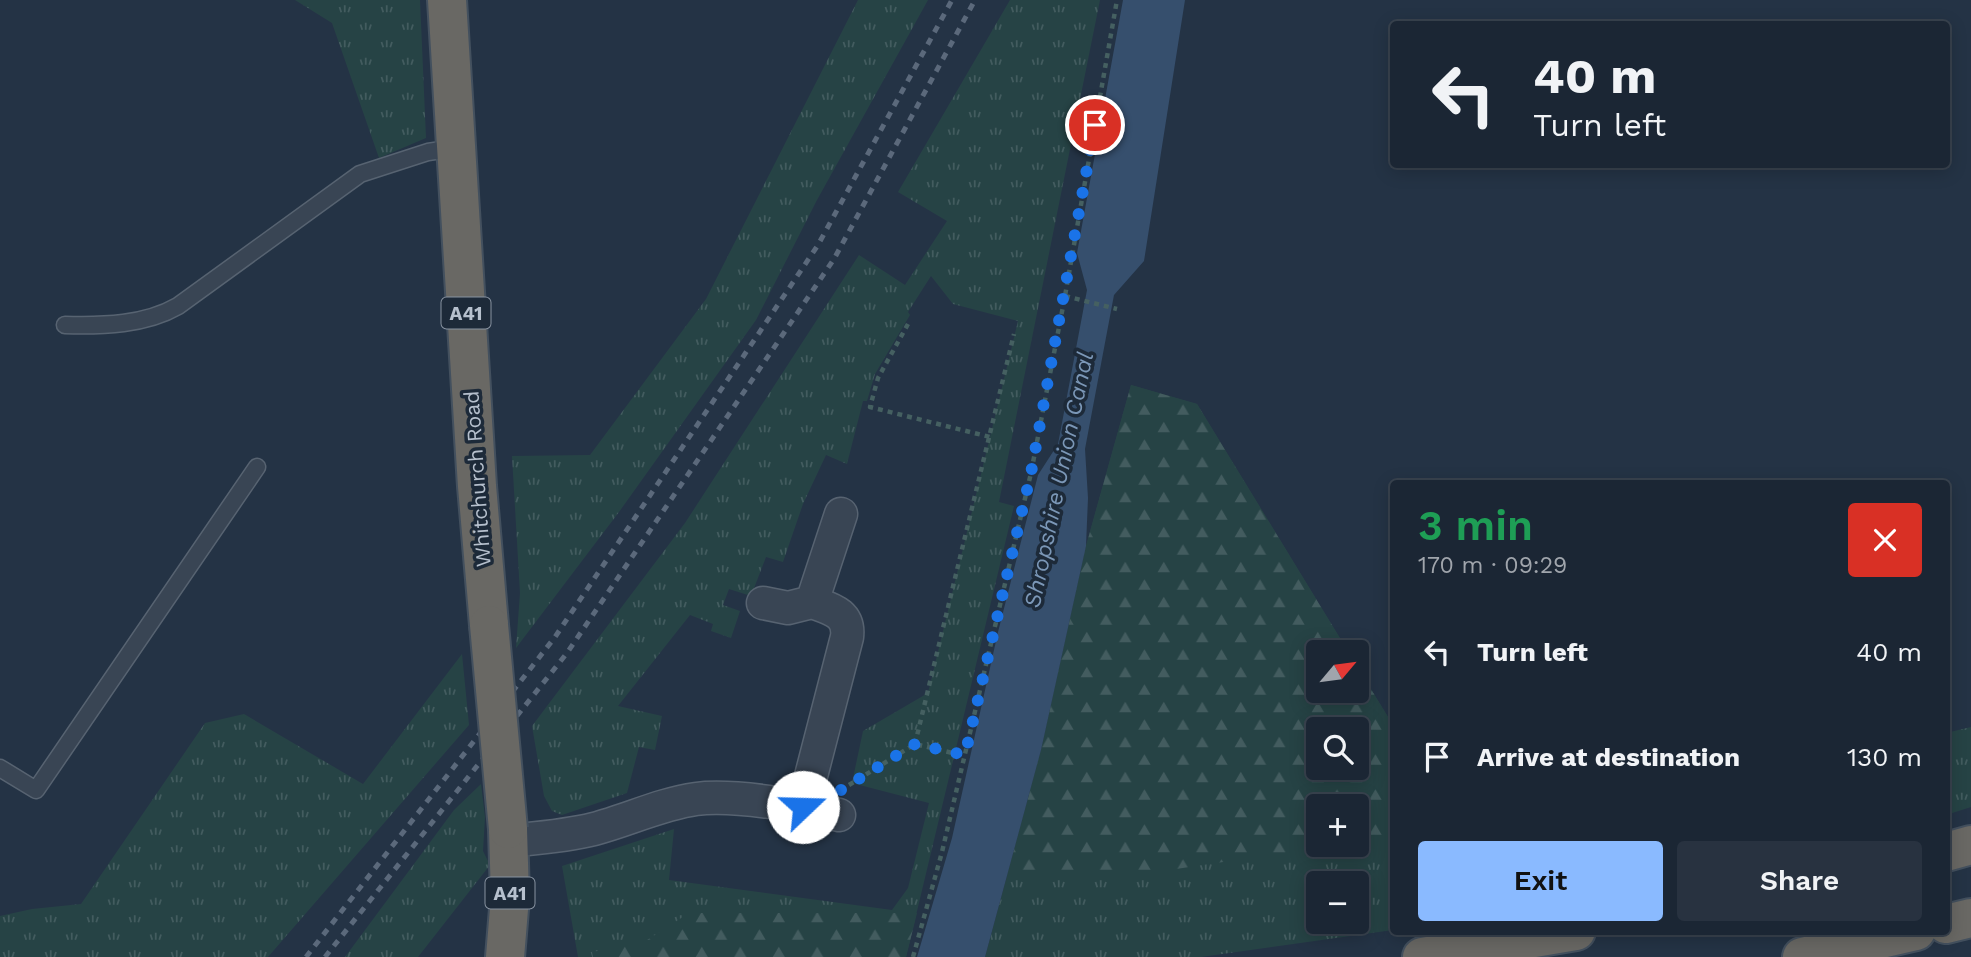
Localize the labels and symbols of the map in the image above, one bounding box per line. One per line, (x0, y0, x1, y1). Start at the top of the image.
pin (1065, 95, 1125, 155)
road number: A41 (442, 298, 490, 328)
water label: Shropshire Union Canal (1019, 350, 1099, 610)
street label: Whitchurch Road (458, 390, 496, 568)
north arrow (1306, 640, 1368, 704)
position arrow (766, 770, 840, 844)
road number: A41 (486, 878, 534, 908)

